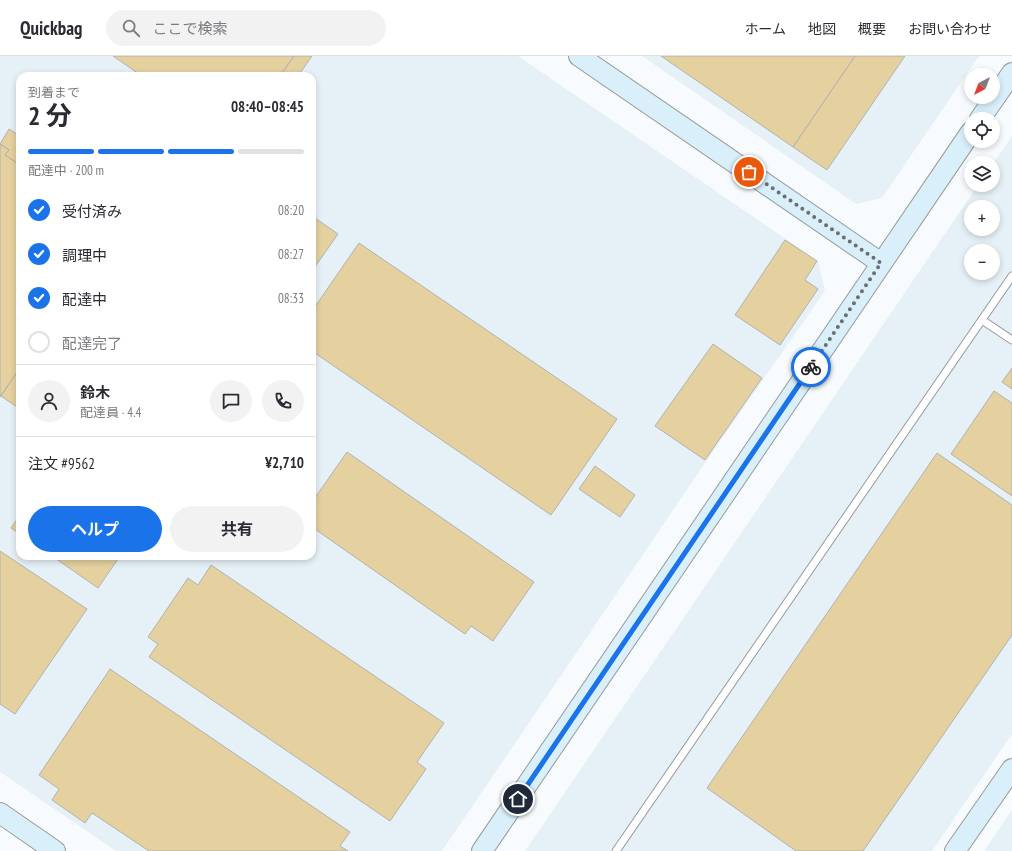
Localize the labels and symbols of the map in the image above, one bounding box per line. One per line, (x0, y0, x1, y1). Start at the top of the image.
north arrow (964, 68, 1000, 104)
pin (732, 155, 766, 189)
courier (791, 347, 831, 387)
pin (501, 782, 535, 816)

